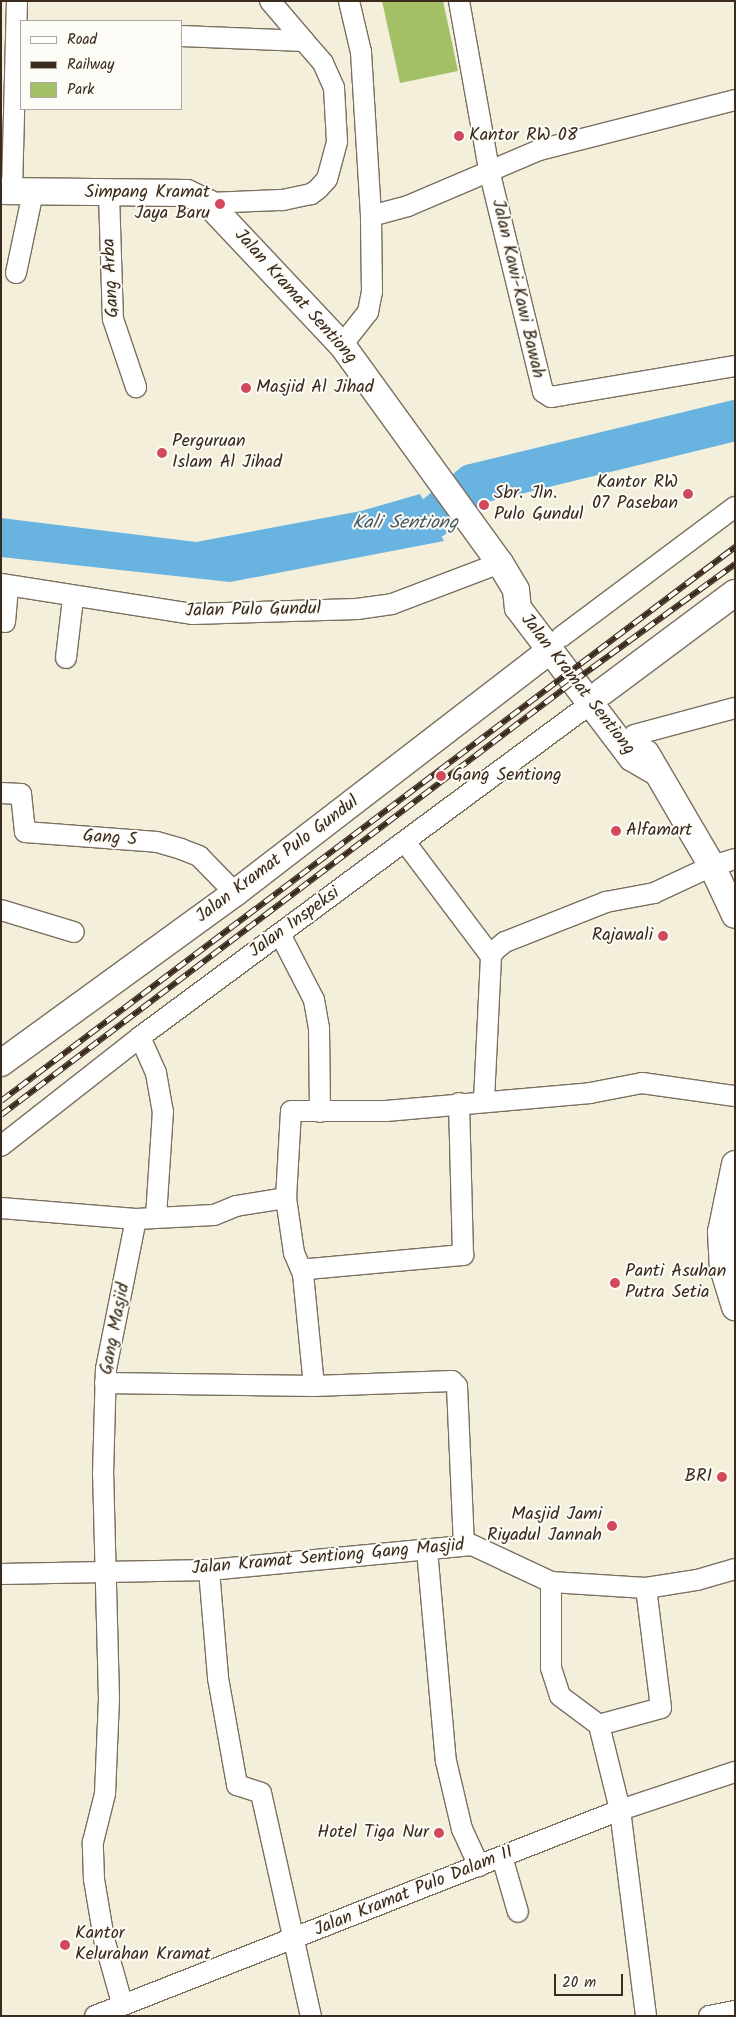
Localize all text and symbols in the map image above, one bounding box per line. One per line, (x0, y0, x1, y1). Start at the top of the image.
legend (20, 20, 182, 110)
text: Road (67, 28, 97, 52)
text: Railway (67, 53, 114, 77)
text: Park (67, 78, 94, 102)
place label: Kantor RW 08 (469, 125, 578, 147)
marker: Kantor RW 08 (453, 130, 465, 142)
place label: Simpang Kramat Jaya Baru (85, 183, 210, 225)
street label: Jalan Kawi-Kawi Bawah (486, 197, 548, 381)
marker: Simpang Kramat Jaya Baru (214, 198, 226, 210)
street label: Jalan Kramat Sentiong (229, 225, 361, 369)
street label: Gang Arba (99, 238, 125, 318)
place label: Masjid Al Jihad (256, 377, 374, 399)
marker: Masjid Al Jihad (240, 382, 252, 394)
place label: Perguruan Islam Al Jihad (172, 432, 282, 474)
marker: Perguruan Islam Al Jihad (156, 447, 168, 459)
place label: Kantor RW 07 Paseban (592, 473, 678, 516)
place label: Sbr. Jln. Pulo Gundul (494, 484, 584, 526)
marker: Kantor RW 07 Paseban (682, 488, 694, 500)
marker: Sbr. Jln. Pulo Gundul (478, 499, 490, 511)
water label: Kali Sentiong (352, 513, 458, 535)
street label: Jalan Pulo Gundul (185, 599, 321, 623)
street label: Jalan Kramat Sentiong (515, 610, 639, 760)
place label: Gang Sentiong (452, 765, 562, 787)
marker: Gang Sentiong (434, 769, 448, 783)
street label: Jalan Kramat Pulo Gundul (192, 792, 364, 928)
place label: Alfamart (626, 820, 692, 842)
marker: Alfamart (610, 825, 622, 837)
street label: Gang S (82, 826, 138, 852)
street label: Jalan Inspeksi (246, 883, 344, 963)
place label: Rajawali (592, 925, 653, 947)
marker: Rajawali (657, 930, 669, 942)
place label: Panti Asuhan Putra Setia (625, 1262, 726, 1304)
marker: Panti Asuhan Putra Setia (609, 1277, 621, 1289)
street label: Gang Masjid (97, 1281, 135, 1377)
place label: BRI (684, 1466, 712, 1488)
marker: BRI (716, 1471, 728, 1483)
place label: Masjid Jami Riyadul Jannah (487, 1505, 602, 1548)
marker: Masjid Jami Riyadul Jannah (606, 1520, 618, 1532)
street label: Jalan Kramat Sentiong Gang Masjid (191, 1535, 465, 1581)
place label: Hotel Tiga Nur (317, 1822, 429, 1844)
marker: Hotel Tiga Nur (433, 1827, 445, 1839)
street label: Jalan Kramat Pulo Dalam II (312, 1842, 516, 1942)
place label: Kantor Kelurahan Kramat (75, 1924, 211, 1966)
marker: Kantor Kelurahan Kramat (59, 1939, 71, 1951)
scale bar (556, 1964, 625, 1996)
text: 20 m (562, 1971, 596, 1995)

